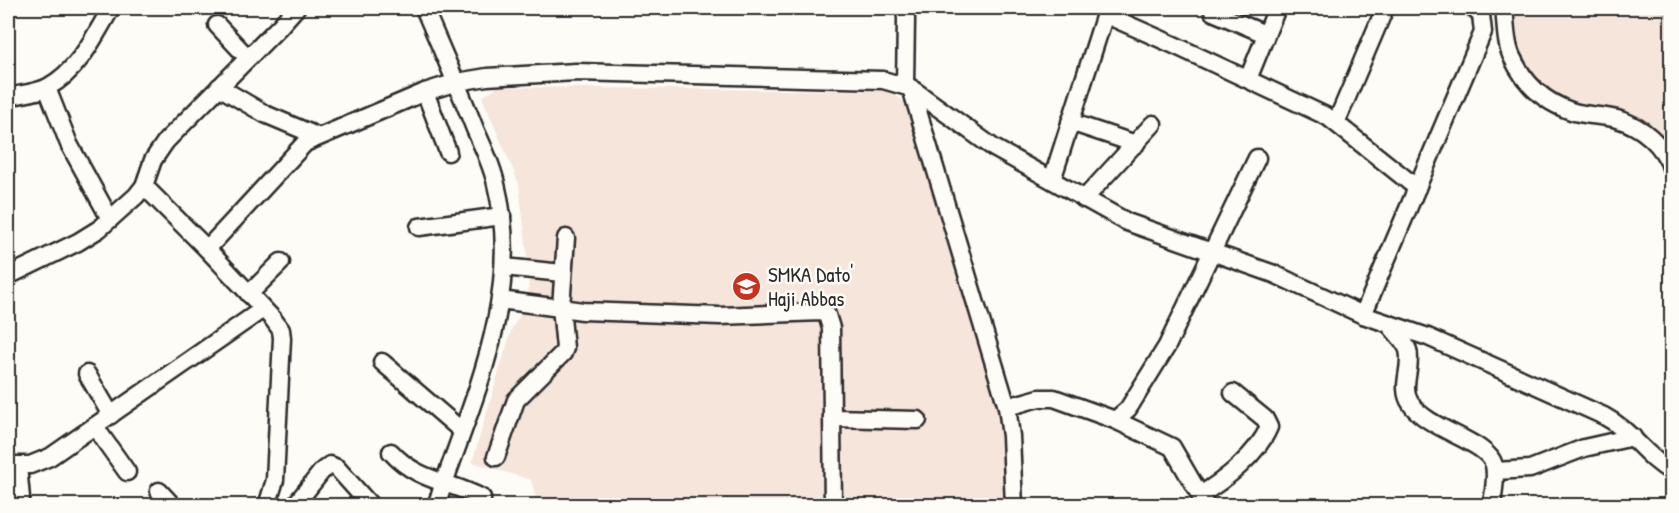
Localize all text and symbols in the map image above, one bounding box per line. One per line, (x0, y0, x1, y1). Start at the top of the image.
place label: SMKA Dato' Haji Abbas (768, 260, 854, 313)
school or university icon: SMKA Dato' Haji Abbas (731, 271, 763, 303)

